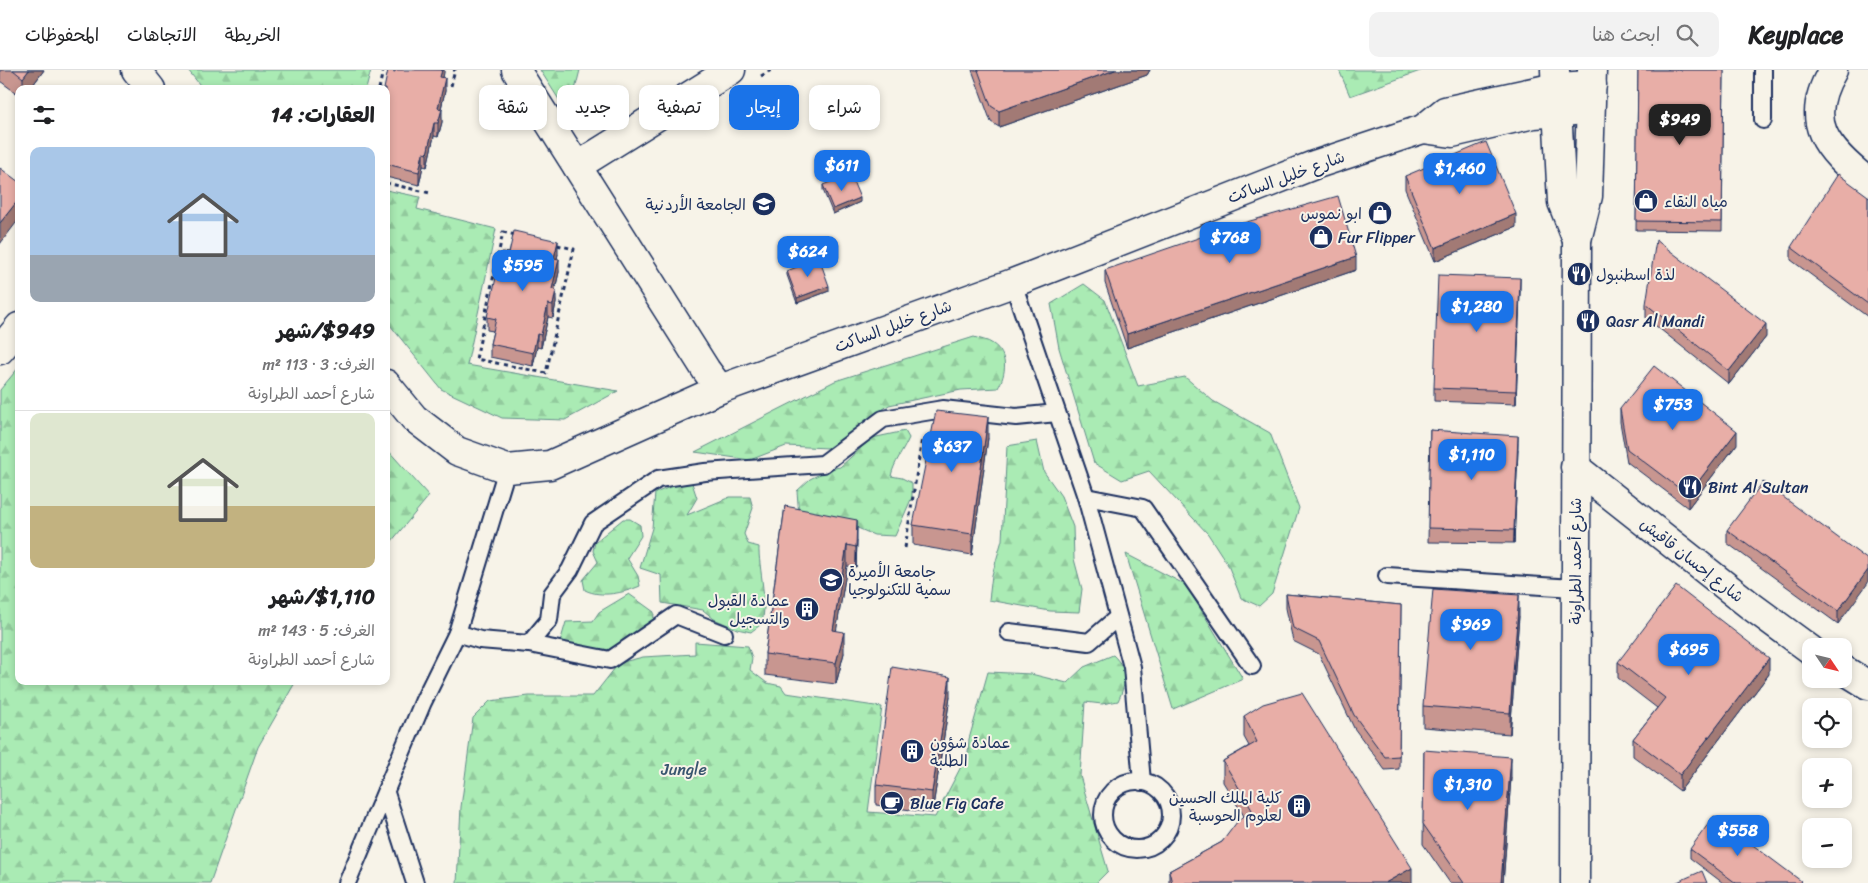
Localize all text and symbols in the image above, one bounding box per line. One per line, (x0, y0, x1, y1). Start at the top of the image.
search box (1369, 12, 1719, 57)
text: Keyplace (1749, 14, 1843, 56)
text: ابحث هنا (1592, 18, 1661, 51)
text: المحفوظات (25, 19, 99, 51)
text: الاتجاهات (127, 19, 197, 51)
text: الخريطة (225, 19, 281, 51)
icon: search (1673, 21, 1701, 49)
chip: شقة (479, 85, 547, 130)
chip: جديد (557, 85, 629, 130)
chip: تصفية (639, 85, 719, 130)
chip: إيجار (729, 85, 799, 130)
chip: شراء (809, 85, 880, 130)
text: العقارات: 14 (271, 96, 375, 134)
icon: filters (30, 101, 58, 129)
pin: $949 (1650, 104, 1710, 146)
text: $949 (1660, 105, 1700, 134)
street label: شارع خليل الساكت (1223, 142, 1349, 212)
pin: $611 (812, 150, 872, 192)
text: $611 (825, 151, 859, 180)
pin: $1,460 (1419, 152, 1501, 195)
text: $1,460 (1434, 154, 1486, 183)
icon: home (158, 180, 248, 270)
place label: مياه النقاء (1664, 187, 1728, 216)
shop icon: مياه النقاء (1633, 188, 1659, 214)
place label: الجامعة الأردنية (646, 190, 746, 219)
school or university icon: الجامعة الأردنية (751, 191, 777, 217)
place label: ابو نموس (1300, 199, 1362, 228)
shop icon: ابو نموس (1367, 200, 1393, 226)
pin: $768 (1200, 222, 1260, 264)
text: $768 (1211, 223, 1249, 252)
place label: Fur Flipper (1338, 223, 1416, 252)
shop icon: Fur Flipper (1308, 224, 1334, 250)
pin: $624 (778, 236, 838, 278)
text: $624 (788, 237, 828, 266)
pin: $595 (493, 250, 553, 292)
text: $595 (503, 251, 543, 280)
place label: لذة اسطنبول (1596, 260, 1675, 289)
restaurant icon: لذة اسطنبول (1566, 261, 1592, 287)
pin: $1,280 (1436, 290, 1518, 333)
street label: شارع خليل الساكت (830, 291, 956, 361)
text: $1,280 (1452, 292, 1502, 321)
place label: Qasr Al Mandi (1606, 307, 1705, 336)
restaurant icon: Qasr Al Mandi (1575, 308, 1601, 334)
text: $949/شهر (277, 312, 375, 350)
text: الغرف: 3 · 113 m² (262, 350, 375, 379)
text: شارع أحمد الطراونة (248, 379, 375, 408)
pin: $753 (1643, 388, 1703, 431)
text: $753 (1654, 390, 1692, 419)
pin: $637 (922, 430, 982, 473)
text: $637 (933, 432, 971, 461)
pin: $1,110 (1431, 438, 1513, 481)
text: $1,110 (1449, 440, 1495, 469)
icon: home (158, 445, 248, 535)
place label: Bint Al Sultan (1708, 473, 1809, 502)
restaurant icon: Bint Al Sultan (1677, 474, 1703, 500)
street label: شارع أحمد الطراونة (1561, 498, 1590, 624)
street label: شارع إحسان قاقيش (1633, 510, 1751, 610)
place label: جامعة الأميرة سمية للتكنولوجيا (848, 557, 951, 604)
school or university icon: جامعة الأميرة سمية للتكنولوجيا (818, 567, 844, 593)
text: $1,110/شهر (270, 578, 375, 616)
place label: عمادة القبول والتسجيل (708, 586, 790, 633)
building icon: عمادة القبول والتسجيل (794, 596, 820, 622)
pin: $969 (1441, 608, 1501, 651)
text: $969 (1451, 610, 1491, 639)
text: الغرف: 5 · 143 m² (258, 616, 375, 645)
pin: $695 (1659, 634, 1719, 676)
text: $695 (1669, 635, 1709, 664)
north arrow (1802, 638, 1852, 688)
map controls (1802, 638, 1852, 868)
text: شارع أحمد الطراونة (248, 645, 375, 674)
button: locate (1802, 698, 1852, 748)
place label: عمادة شؤون الطلبة (930, 728, 1011, 775)
building icon: عمادة شؤون الطلبة (899, 738, 925, 764)
park label: Jungle (660, 755, 707, 784)
button: + (1802, 758, 1852, 808)
pin: $1,310 (1427, 768, 1509, 811)
text: $1,310 (1444, 770, 1492, 799)
place label: كلية الملك الحسين لعلوم الحوسبة (1169, 783, 1282, 830)
place label: Blue Fig Cafe (910, 789, 1004, 818)
cafe icon: Blue Fig Cafe (879, 790, 905, 816)
building icon: كلية الملك الحسين لعلوم الحوسبة (1286, 793, 1312, 819)
pin: $558 (1708, 814, 1768, 857)
text: $558 (1718, 816, 1758, 845)
button: − (1802, 818, 1852, 868)

